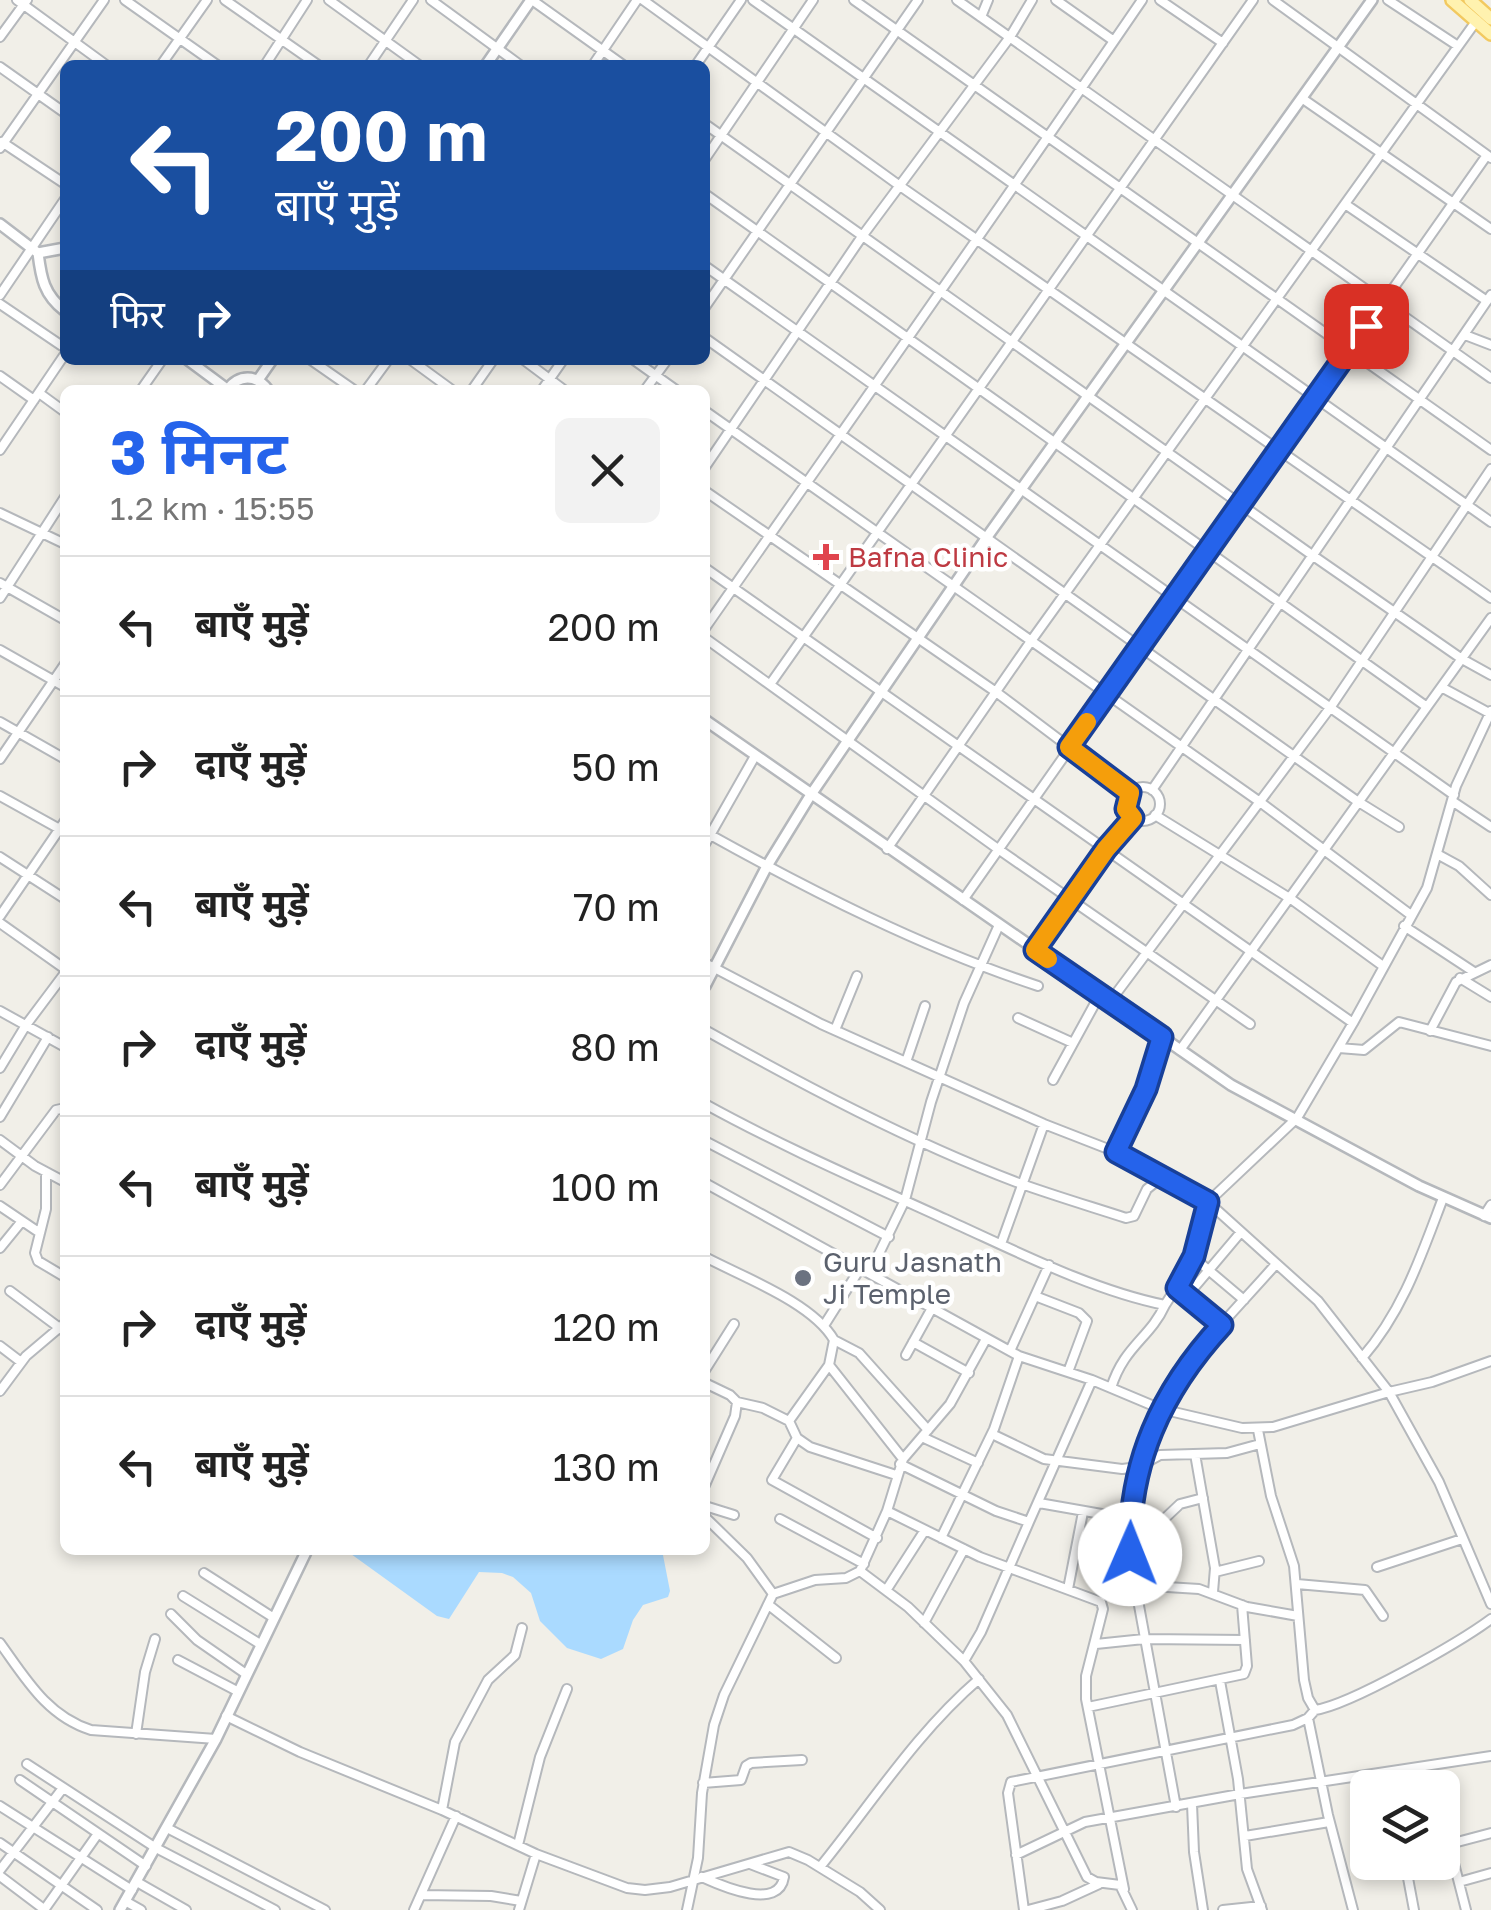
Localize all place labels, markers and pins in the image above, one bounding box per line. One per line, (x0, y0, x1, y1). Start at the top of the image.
pin (1324, 284, 1409, 369)
place label: Bafna Clinic (848, 540, 1008, 573)
marker: Bafna Clinic (813, 544, 839, 570)
place label: Guru Jasnath Ji Temple (823, 1245, 1002, 1310)
marker: Guru Jasnath Ji Temple (792, 1267, 814, 1289)

